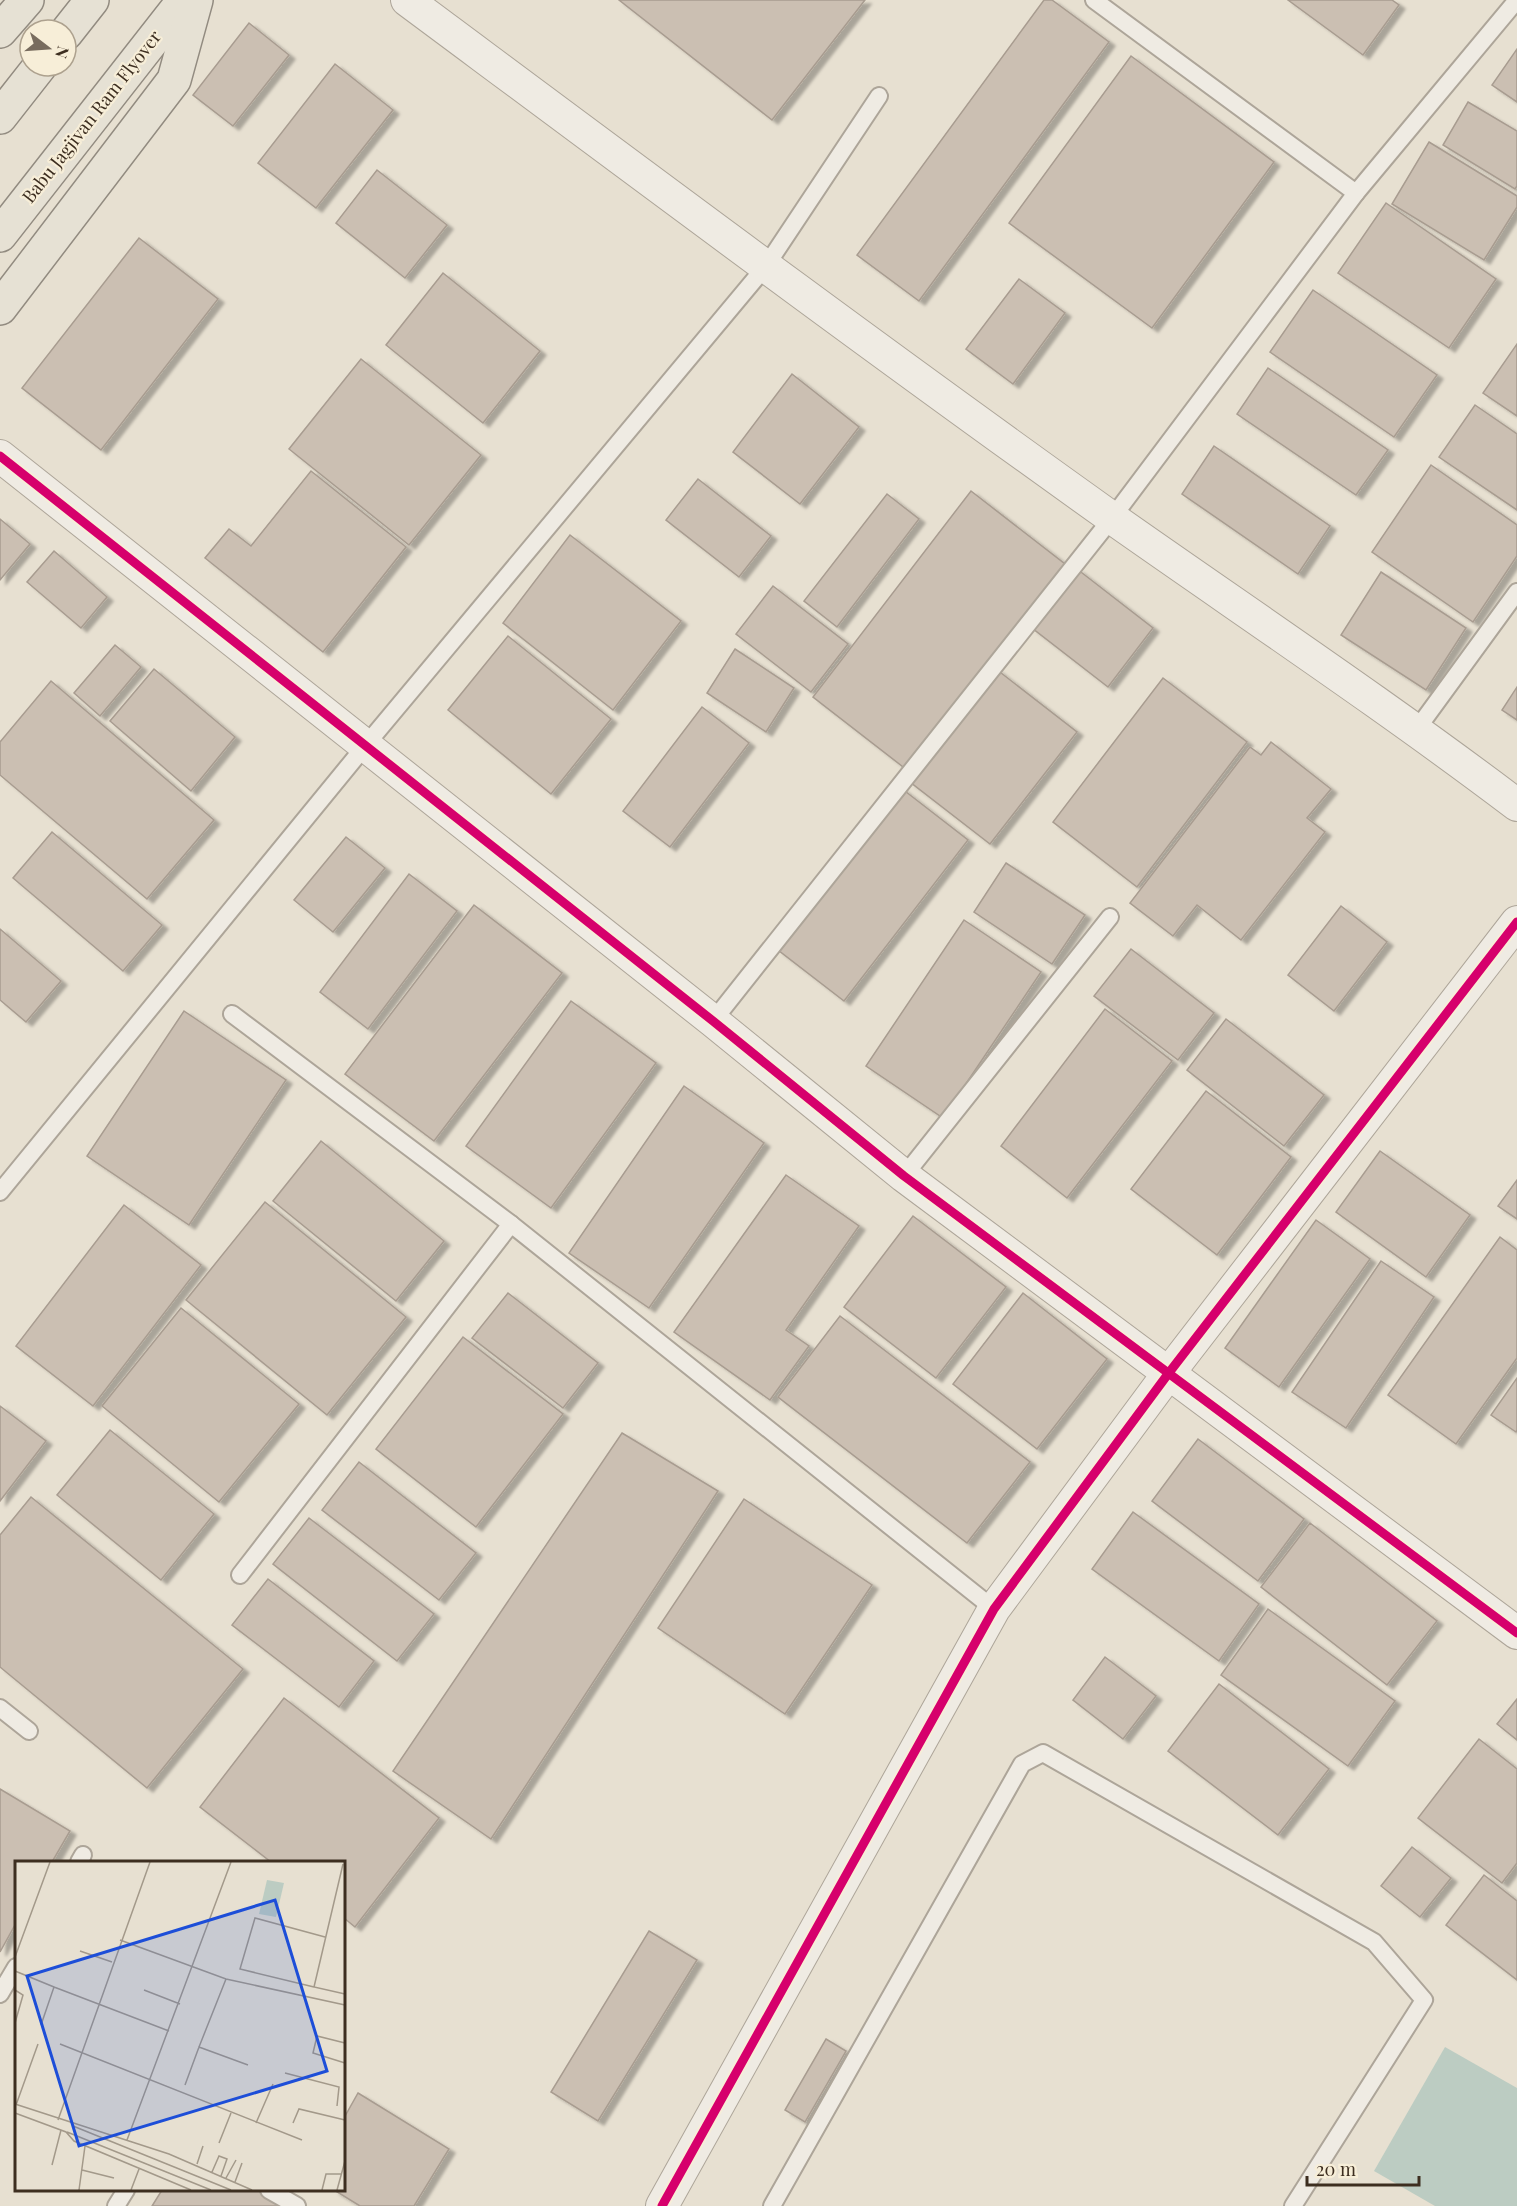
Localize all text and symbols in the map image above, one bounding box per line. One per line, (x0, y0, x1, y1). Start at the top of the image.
north arrow (18, 18, 78, 78)
street label: Babu Jagjivan Ram Flyover (16, 25, 166, 208)
text: N (51, 44, 75, 62)
inset map (15, 1861, 345, 2191)
scale bar (1307, 2149, 1420, 2187)
text: 20 m (1316, 2157, 1356, 2181)

